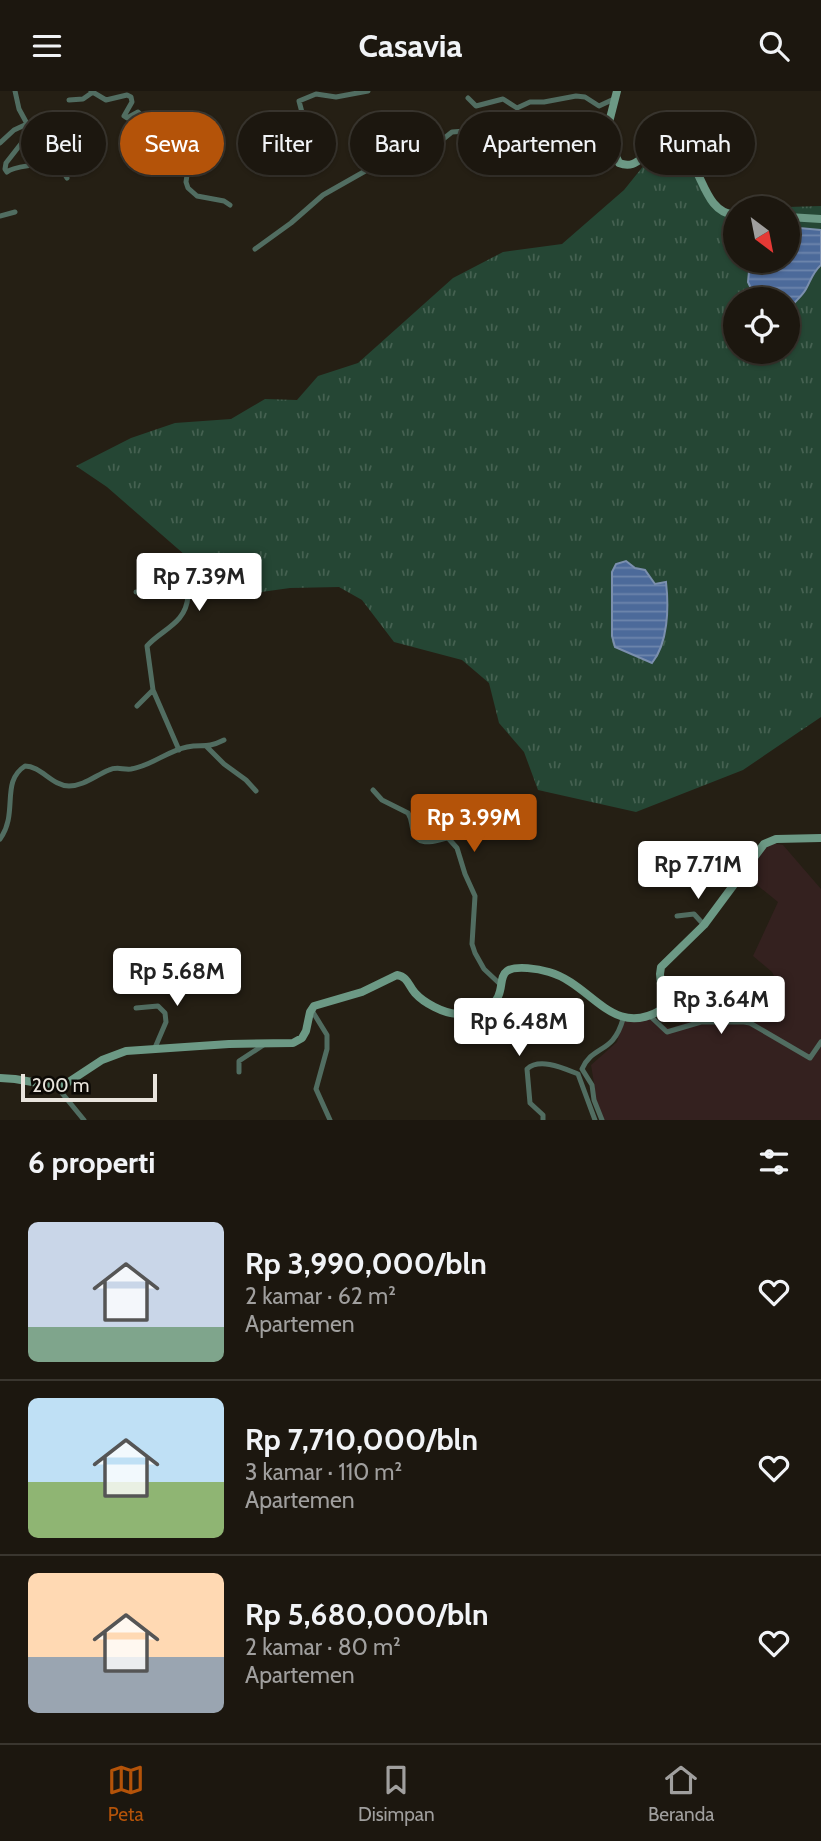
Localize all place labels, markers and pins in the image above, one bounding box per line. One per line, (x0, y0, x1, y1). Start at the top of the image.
pin: Rp 7.39M (127, 553, 271, 613)
pin: Rp 3.99M (402, 795, 546, 854)
pin: Rp 7.71M (626, 841, 770, 901)
pin: Rp 5.68M (105, 949, 249, 1008)
pin: Rp 3.64M (649, 977, 793, 1036)
pin: Rp 6.48M (447, 999, 591, 1058)

